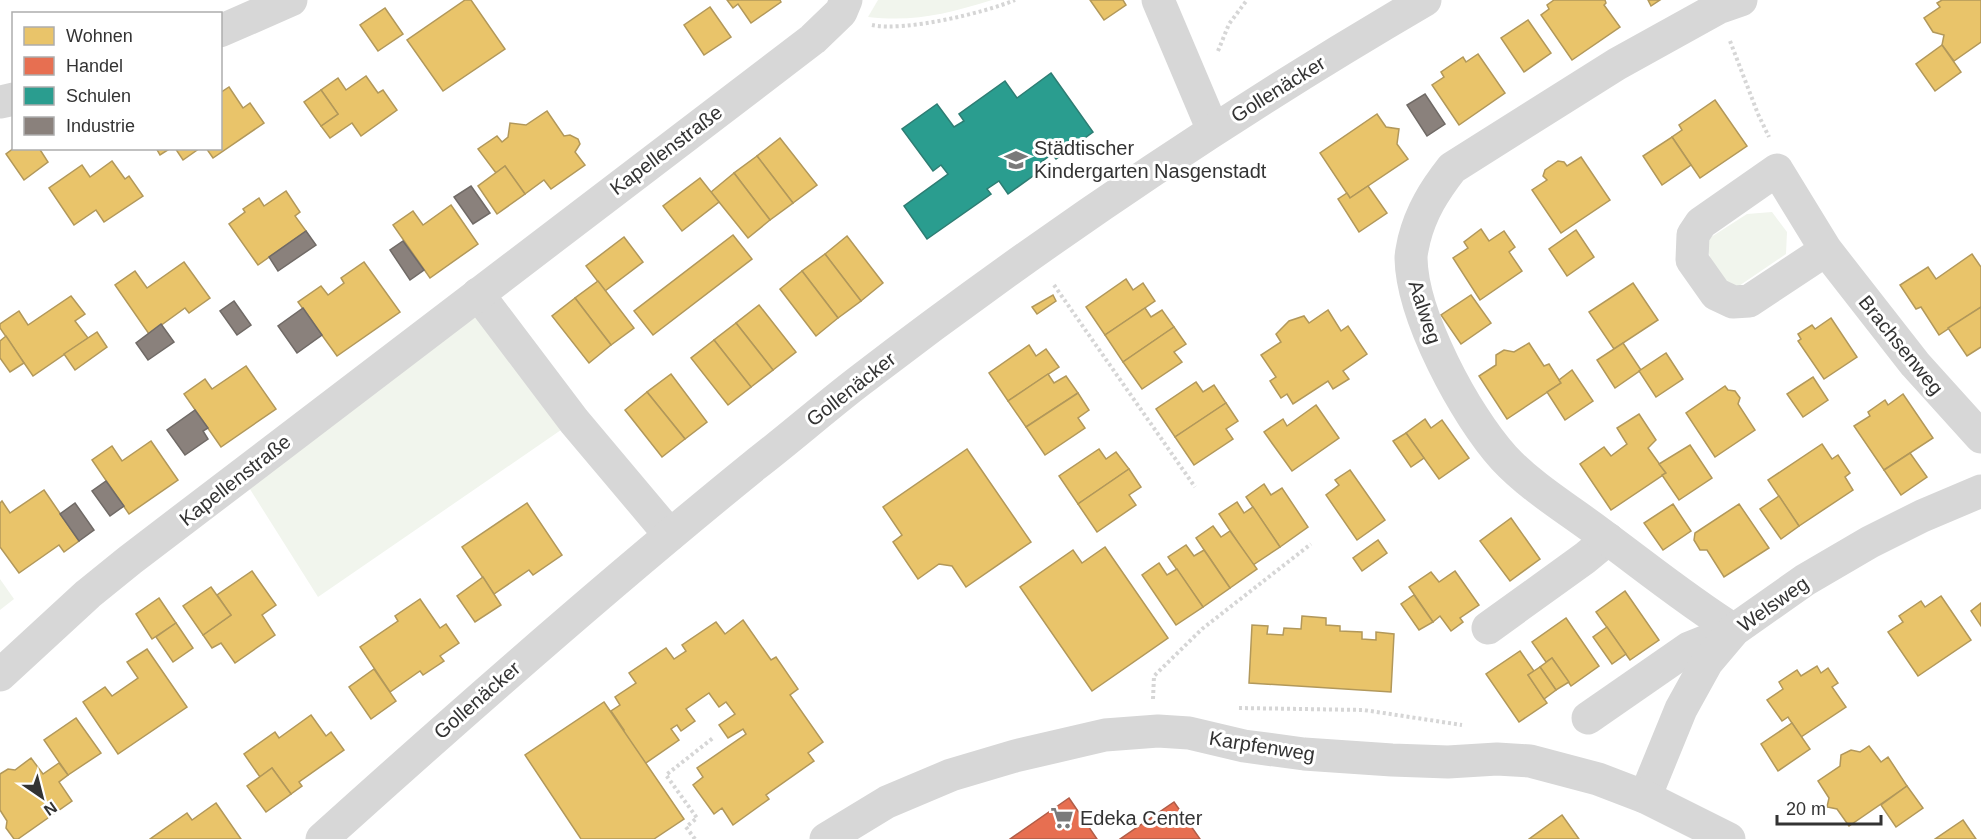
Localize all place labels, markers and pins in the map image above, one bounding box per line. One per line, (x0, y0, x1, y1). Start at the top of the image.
place label: Städtischer Kindergarten Nasgenstadt (1034, 137, 1267, 182)
school or university icon: Städtischer Kindergarten Nasgenstadt (1003, 147, 1029, 173)
supermarket icon: Edeka Center (1049, 805, 1075, 831)
place label: Edeka Center (1080, 807, 1203, 829)

